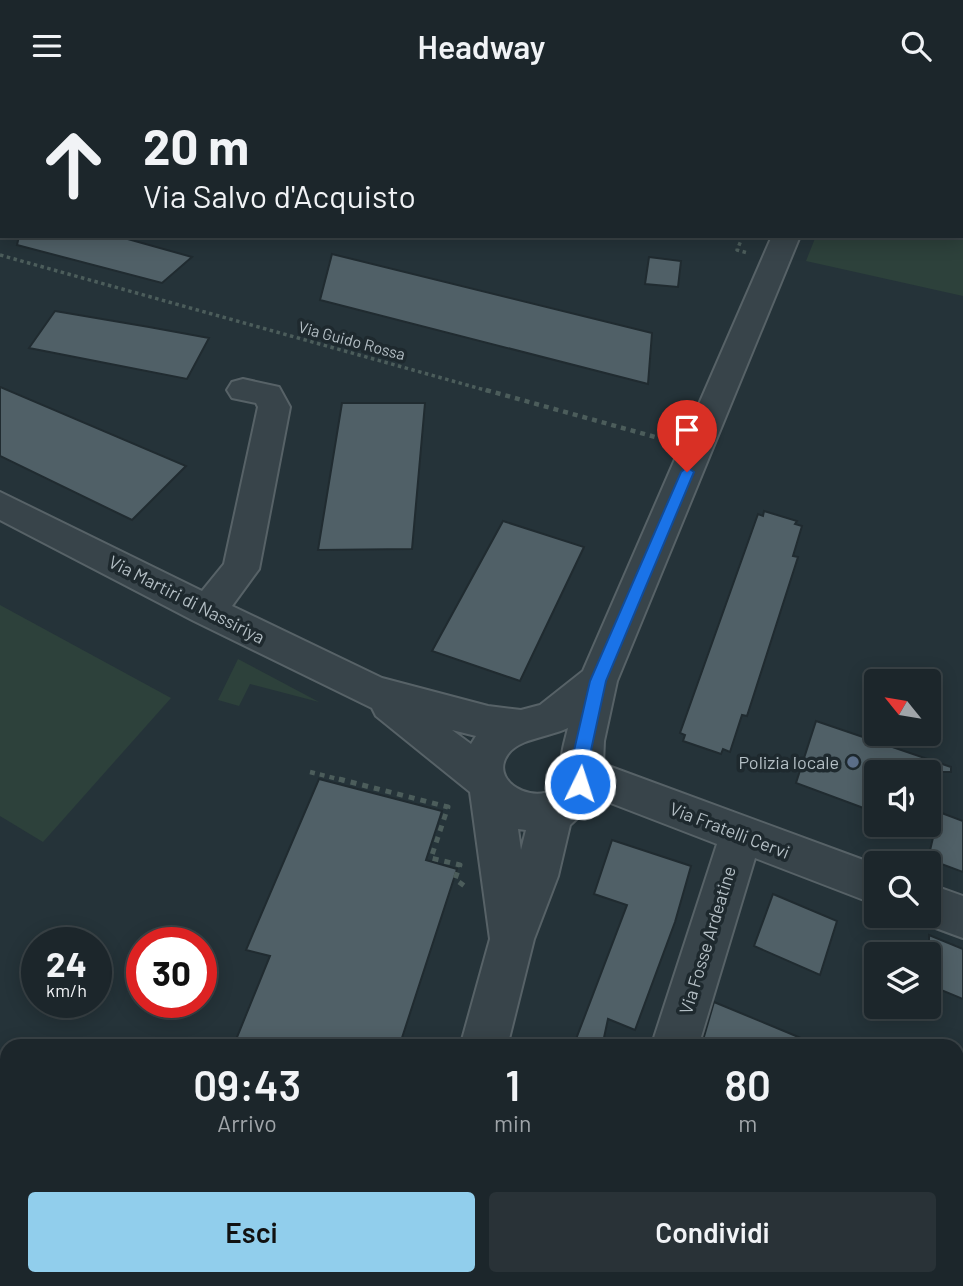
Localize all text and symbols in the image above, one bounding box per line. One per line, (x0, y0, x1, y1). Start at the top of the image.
icon: menu (28, 27, 66, 65)
text: Headway (418, 27, 545, 65)
icon: search (897, 27, 935, 65)
text: 20 m (143, 116, 249, 175)
icon: ahead (28, 119, 119, 210)
text: Via Salvo d'Acquisto (143, 176, 416, 214)
street label: Via Guido Rossa (297, 317, 407, 363)
pin (657, 400, 717, 472)
icon: arrive (668, 411, 706, 449)
street label: Via Martiri di Nassiriya (105, 550, 269, 648)
north arrow (864, 669, 942, 745)
map controls (864, 669, 941, 1019)
position arrow (543, 747, 617, 821)
place label: Polizia locale (738, 751, 839, 773)
marker: Polizia locale (845, 754, 861, 770)
button: sound (864, 760, 941, 837)
street label: Via Fratelli Cervi (667, 797, 793, 863)
button: search (864, 851, 941, 928)
street label: Via Fosse Ardeatine (674, 863, 740, 1017)
speed limit sign: 30 (126, 927, 217, 1018)
text: 24 (46, 942, 87, 984)
button: layers (864, 942, 941, 1019)
text: km/h (46, 979, 87, 1001)
text: 09:43 (193, 1059, 301, 1109)
text: 1 (505, 1059, 520, 1109)
text: 80 (725, 1059, 771, 1109)
text: Arrivo (217, 1109, 277, 1137)
text: min (494, 1109, 531, 1137)
text: m (738, 1109, 757, 1137)
button: Esci (28, 1192, 475, 1272)
button: Condividi (489, 1192, 936, 1272)

